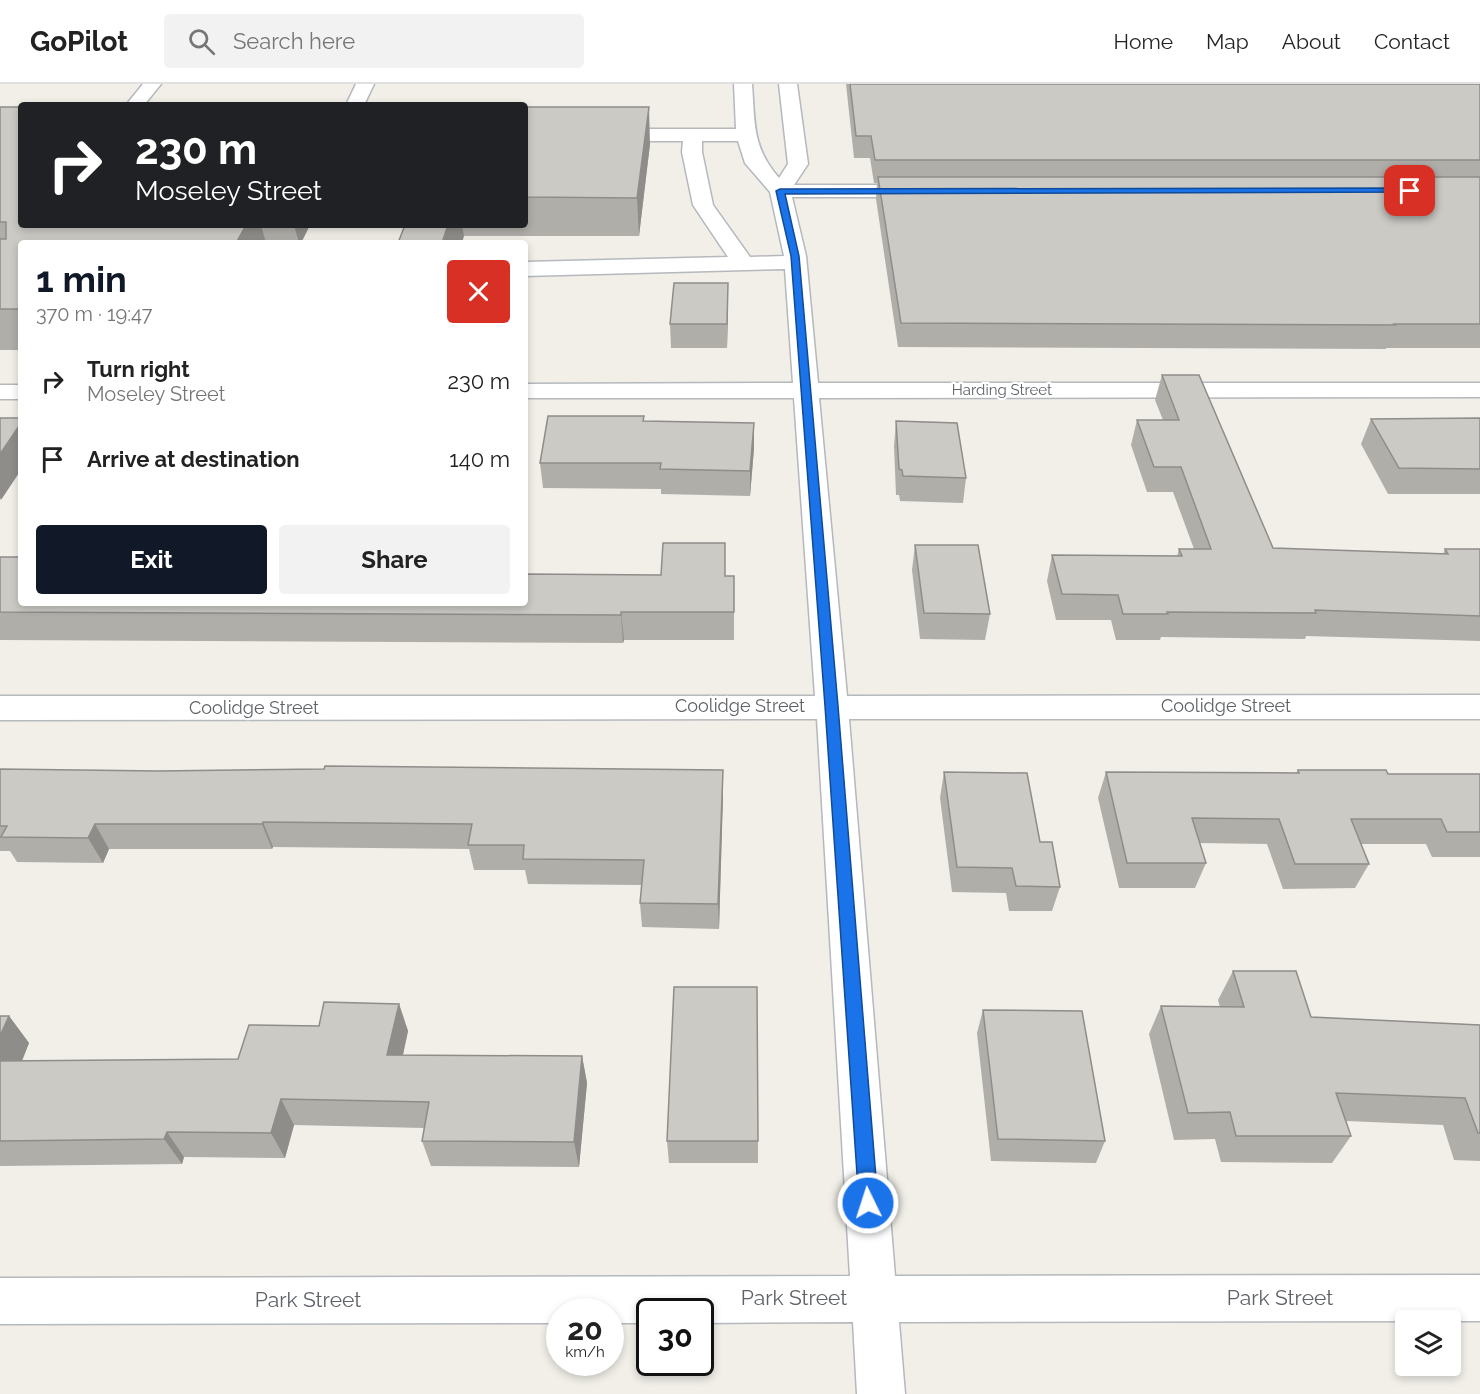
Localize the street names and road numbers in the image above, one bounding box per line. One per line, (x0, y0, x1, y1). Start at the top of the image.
street label: Harding Street (952, 381, 1052, 399)
street label: Coolidge Street (675, 695, 805, 716)
street label: Coolidge Street (1161, 695, 1291, 716)
street label: Coolidge Street (189, 697, 319, 718)
street label: Park Street (741, 1285, 847, 1310)
street label: Park Street (1227, 1285, 1333, 1310)
street label: Park Street (255, 1287, 361, 1312)

